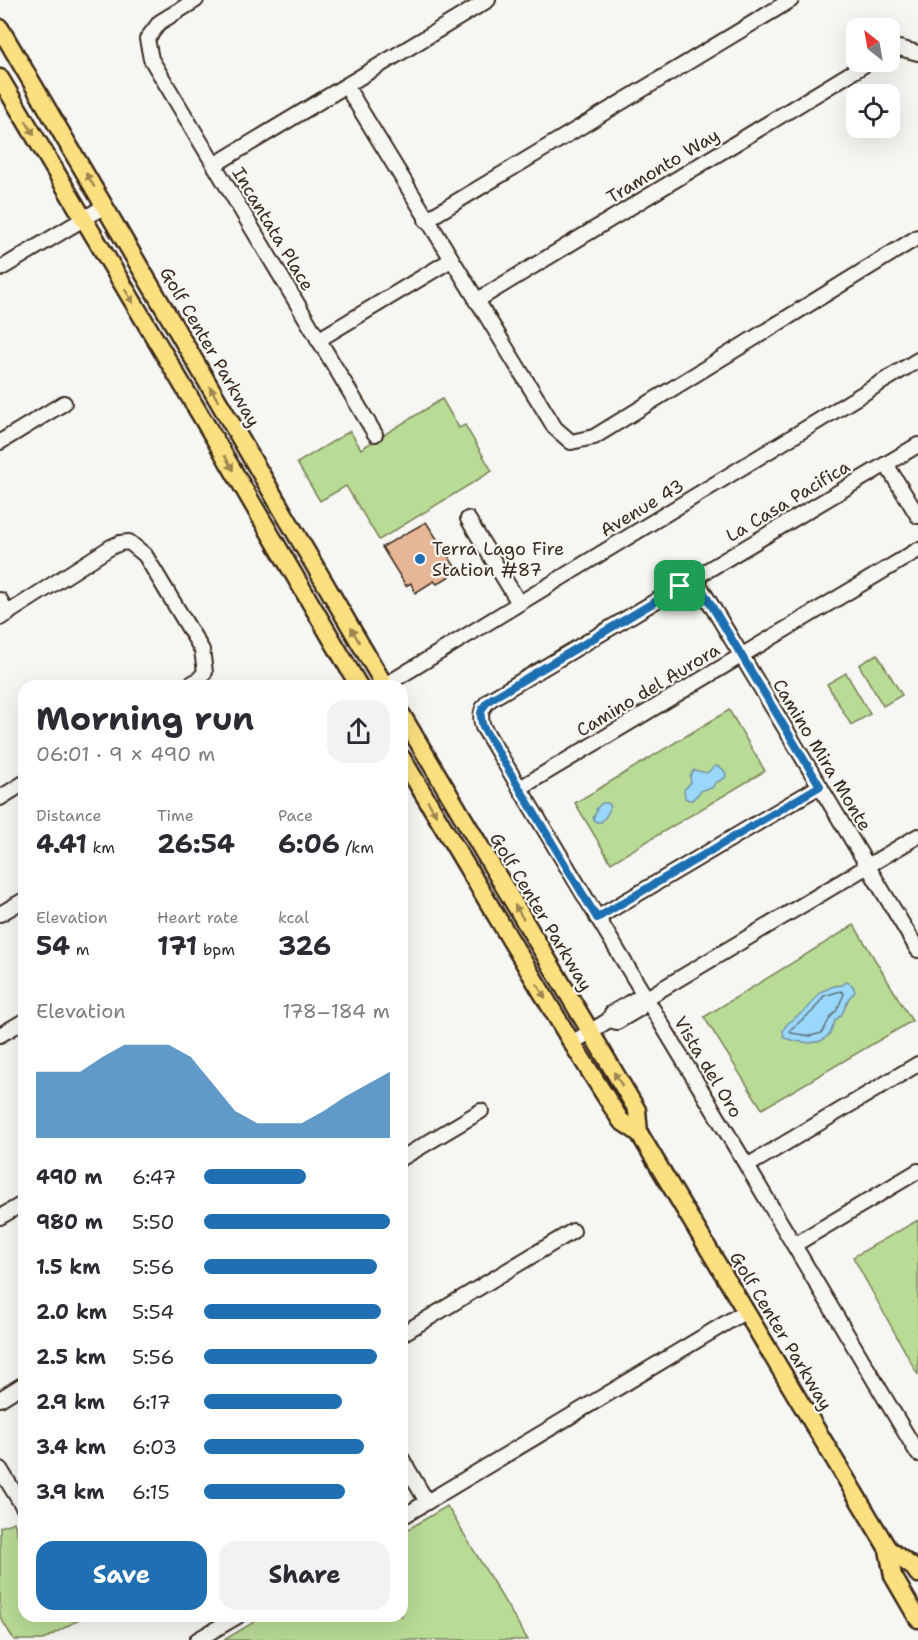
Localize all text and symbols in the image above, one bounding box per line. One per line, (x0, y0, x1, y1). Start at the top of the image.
north arrow (846, 18, 900, 72)
map controls (846, 18, 900, 138)
button: locate (846, 84, 900, 138)
one-way arrow (24, 120, 35, 136)
street label: Tramonto Way (602, 123, 724, 209)
street label: Incantata Place (227, 163, 319, 295)
one-way arrow (84, 172, 95, 188)
street label: Golf Center Parkway (154, 263, 266, 431)
one-way arrow (124, 288, 135, 304)
one-way arrow (209, 386, 220, 402)
street label: La Casa Pacifica (721, 454, 855, 548)
one-way arrow (224, 455, 234, 472)
street label: Avenue 43 (596, 474, 688, 542)
place label: Terra Lago Fire Station #87 (432, 537, 564, 582)
marker: Terra Lago Fire Station #87 (413, 552, 427, 566)
pin (654, 560, 705, 611)
icon: arrive (663, 569, 696, 602)
one-way arrow (350, 627, 361, 643)
street label: Camino del Aurora (572, 638, 724, 742)
street label: Camino Mira Monte (767, 675, 877, 835)
text: Morning run (36, 696, 254, 741)
button: share (327, 700, 390, 763)
text: 06:01 · 9 × 490 m (36, 741, 215, 767)
one-way arrow (427, 800, 437, 817)
text: Distance (36, 805, 102, 826)
text: Time (157, 805, 194, 826)
text: Pace (278, 805, 313, 826)
text: 4.41 (36, 826, 87, 861)
text: 26:54 (157, 826, 235, 861)
text: 6:06 (278, 826, 340, 861)
street label: Golf Center Parkway (484, 828, 598, 996)
text: km (87, 837, 115, 858)
text: /km (340, 837, 374, 858)
one-way arrow (513, 904, 524, 920)
text: Elevation (36, 907, 108, 928)
text: Heart rate (157, 907, 239, 928)
text: kcal (278, 907, 309, 928)
text: 54 (36, 928, 70, 963)
text: 171 (157, 928, 197, 963)
text: 326 (278, 928, 331, 963)
text: m (70, 939, 90, 960)
text: bpm (197, 939, 235, 960)
one-way arrow (535, 982, 545, 999)
text: Elevation (36, 998, 126, 1024)
text: 178–184 m (282, 998, 390, 1024)
street label: Vista del Oro (668, 1012, 748, 1122)
one-way arrow (613, 1071, 624, 1087)
text: 490 m (36, 1164, 102, 1190)
text: 6:47 (132, 1164, 176, 1190)
text: 980 m (36, 1209, 103, 1235)
text: 5:50 (132, 1209, 175, 1235)
street label: Golf Center Parkway (724, 1247, 838, 1415)
text: 1.5 km (36, 1254, 100, 1280)
text: 5:56 (132, 1254, 175, 1280)
text: 2.0 km (36, 1299, 107, 1325)
text: 5:54 (132, 1299, 174, 1325)
text: 2.5 km (36, 1344, 106, 1370)
text: 5:56 (132, 1344, 175, 1370)
text: 2.9 km (36, 1389, 105, 1415)
text: 6:17 (132, 1389, 171, 1415)
text: 3.4 km (36, 1434, 106, 1460)
text: 6:03 (132, 1434, 177, 1460)
text: 3.9 km (36, 1479, 105, 1505)
text: 6:15 (132, 1479, 170, 1505)
button: Save (36, 1541, 207, 1610)
button: Share (219, 1541, 390, 1610)

